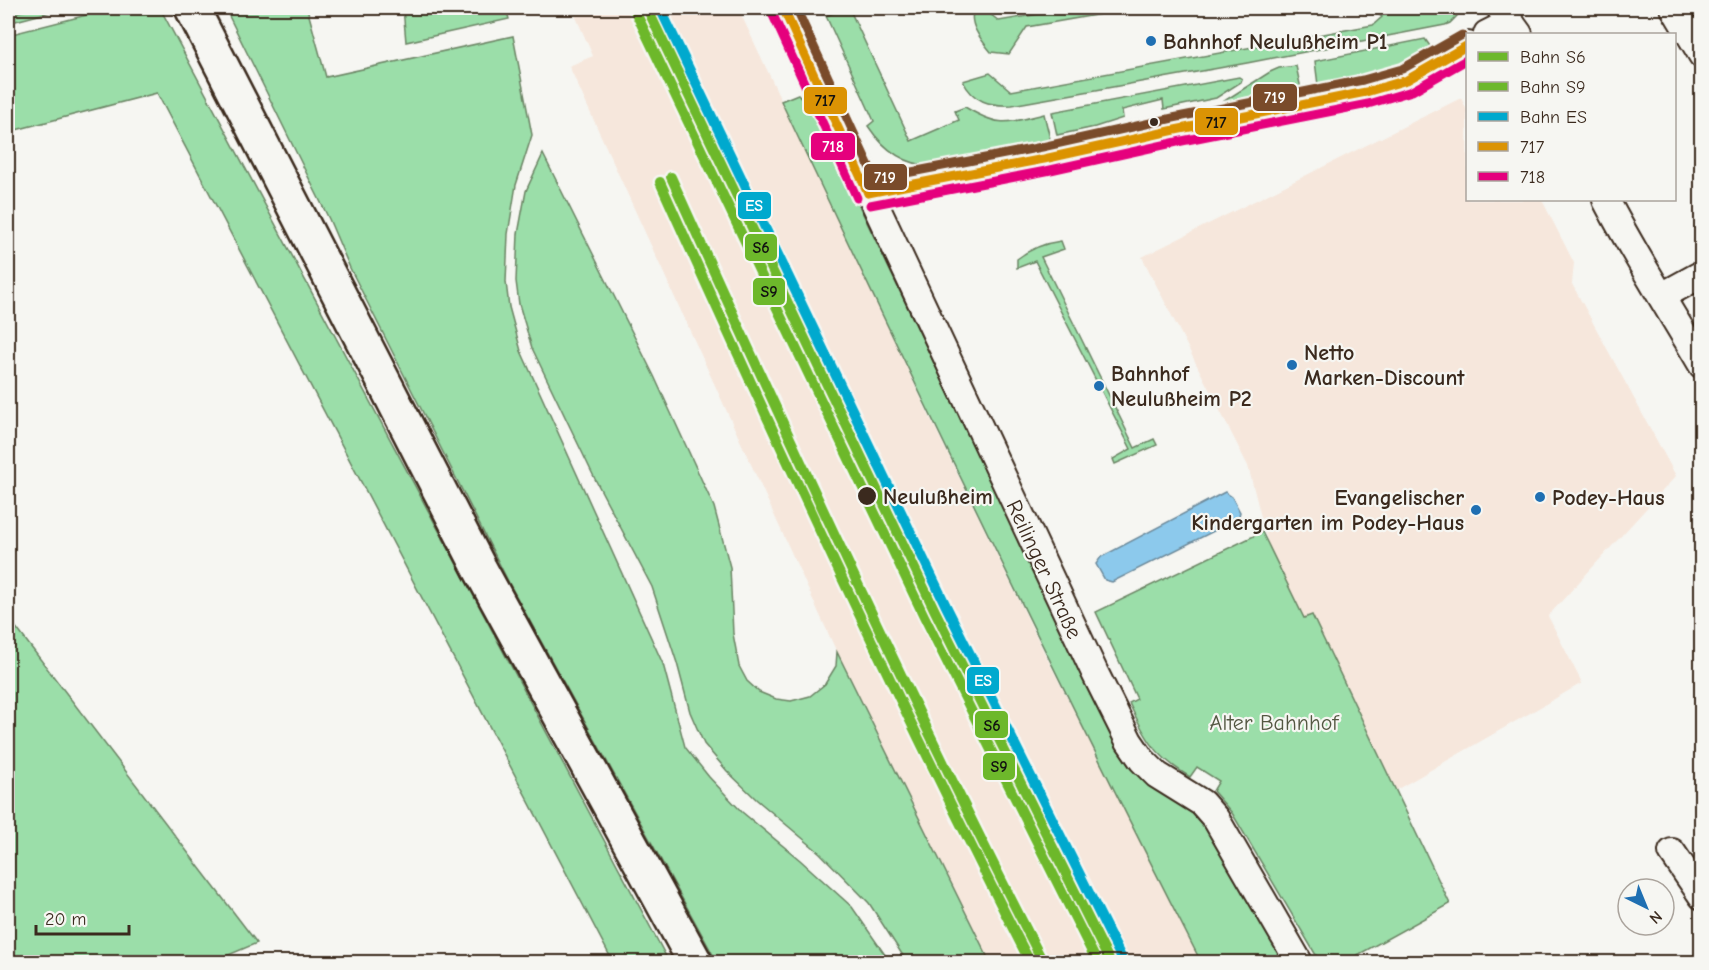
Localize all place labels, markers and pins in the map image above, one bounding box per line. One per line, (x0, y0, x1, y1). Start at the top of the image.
place label: Bahnhof Neulußheim P1 (1163, 29, 1387, 55)
marker: Bahnhof Neulußheim P1 (1144, 34, 1158, 48)
unlabelled marker (1148, 116, 1160, 128)
place label: Netto Marken-Discount (1304, 340, 1465, 391)
marker: Netto Marken-Discount (1285, 358, 1299, 372)
place label: Bahnhof Neulußheim P2 (1111, 361, 1252, 412)
marker: Bahnhof Neulußheim P2 (1092, 379, 1106, 393)
place label: Neulußheim (883, 484, 993, 510)
marker: Neulußheim (856, 485, 878, 507)
place label: Evangelischer Kindergarten im Podey-Haus (1191, 485, 1464, 536)
place label: Podey-Haus (1552, 485, 1665, 511)
marker: Podey-Haus (1533, 490, 1547, 504)
marker: Evangelischer Kindergarten im Podey-Haus (1469, 503, 1483, 517)

